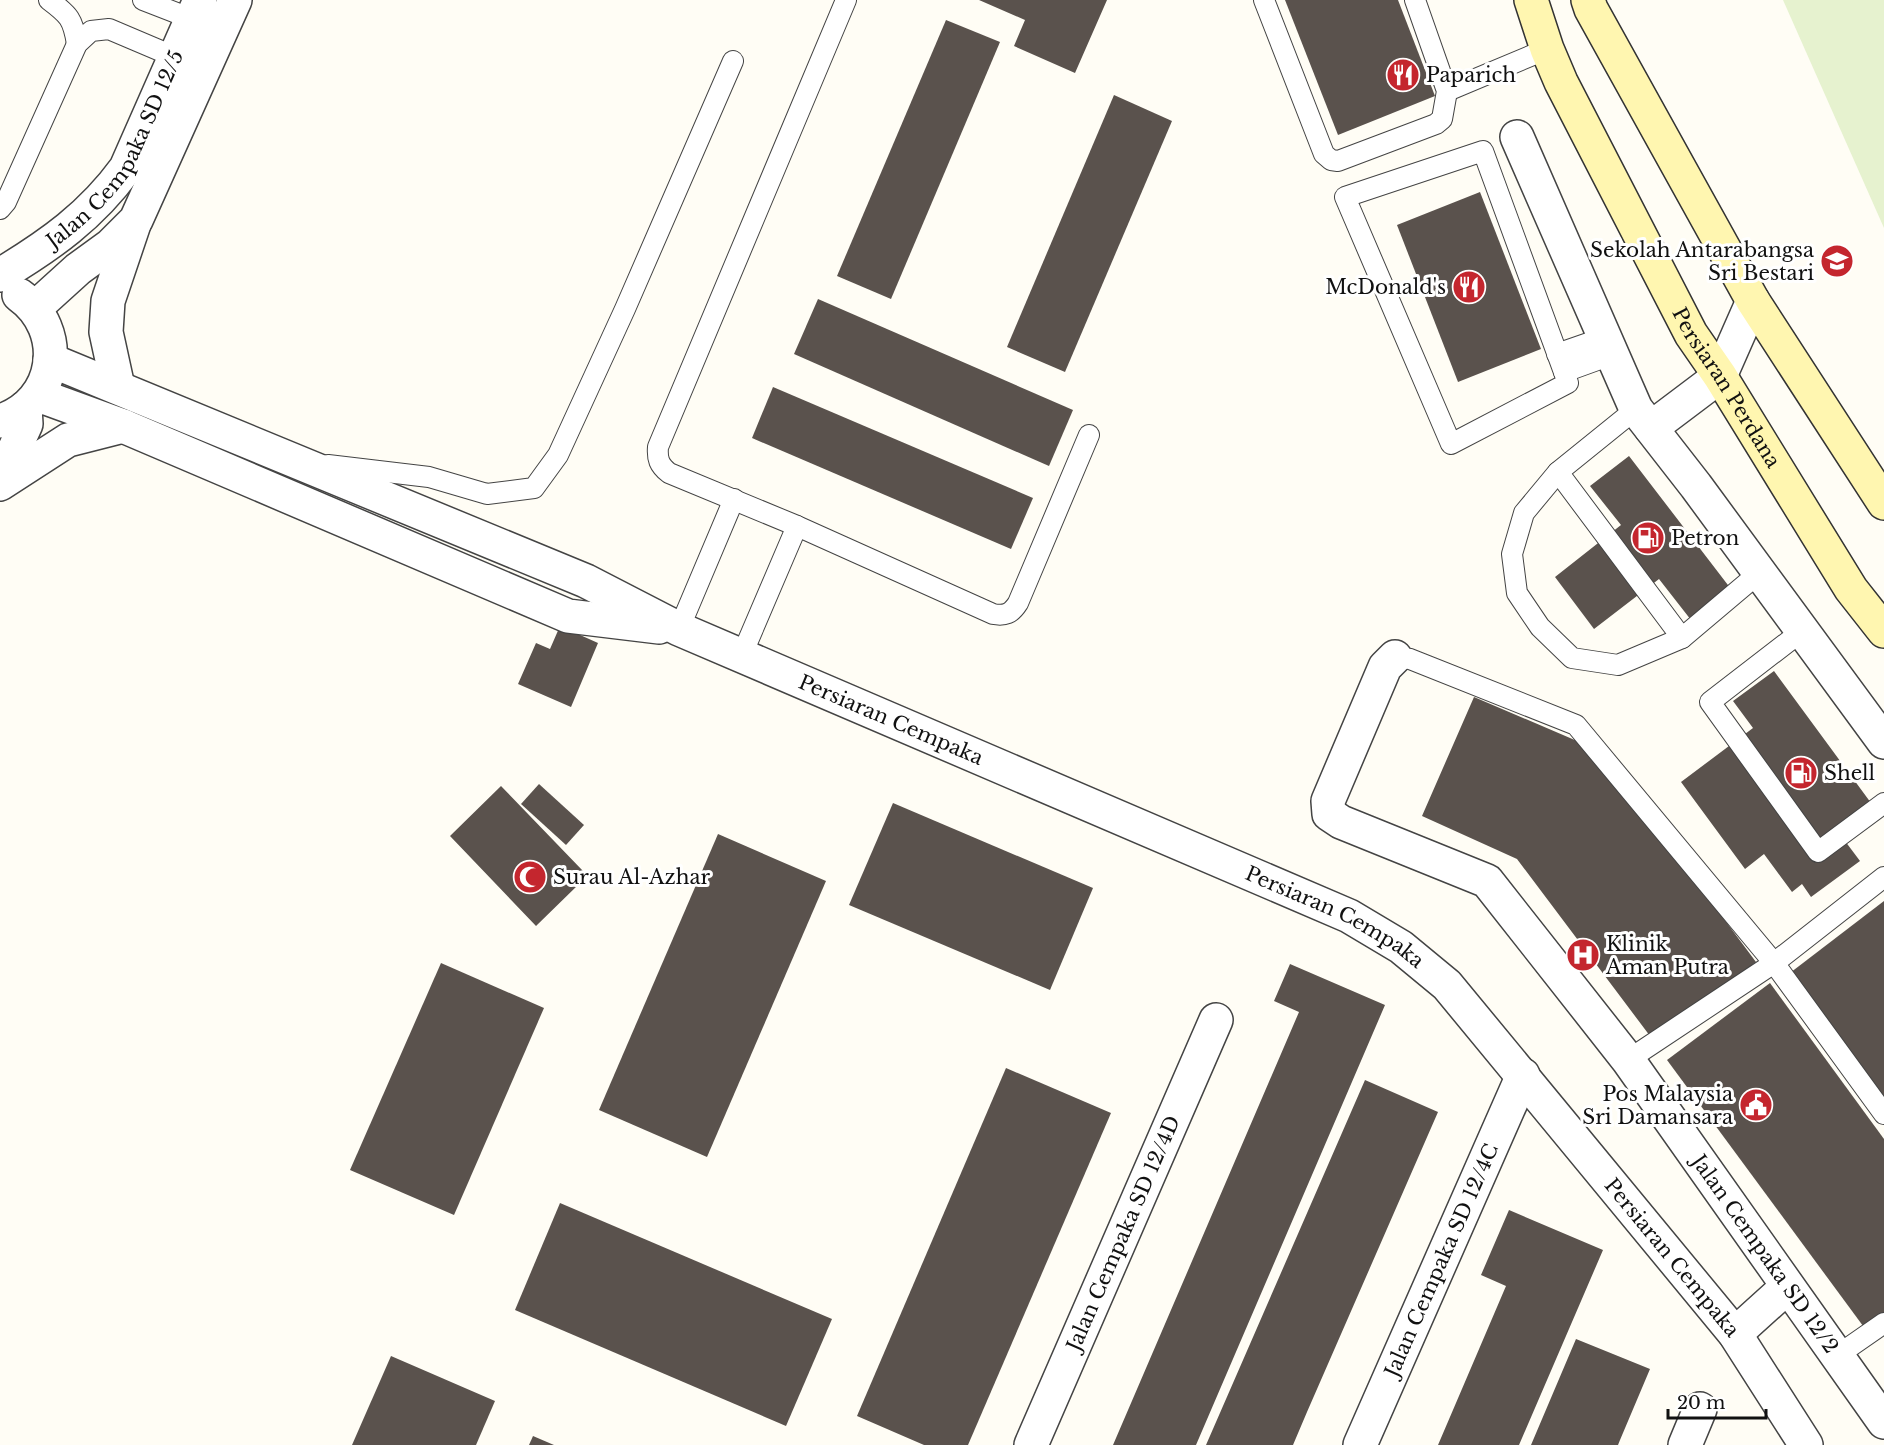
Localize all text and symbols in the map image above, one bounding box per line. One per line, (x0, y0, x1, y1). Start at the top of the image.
street label: Jalan Cempaka SD 12/5 (39, 47, 188, 255)
restaurant icon: Paparich (1385, 57, 1421, 93)
place label: Paparich (1426, 63, 1516, 87)
place label: Sekolah Antarabangsa Sri Bestari (1590, 238, 1815, 285)
school or university icon: Sekolah Antarabangsa Sri Bestari (1819, 243, 1855, 279)
restaurant icon: McDonald's (1451, 269, 1487, 305)
place label: McDonald's (1325, 275, 1446, 299)
street label: Persiaran Perdana (1667, 303, 1786, 473)
fuel station icon: Petron (1630, 520, 1666, 556)
place label: Petron (1671, 526, 1740, 550)
street label: Persiaran Cempaka (795, 670, 988, 770)
fuel station icon: Shell (1783, 755, 1819, 791)
place label: Shell (1824, 761, 1875, 785)
mosque icon: Surau Al-Azhar (512, 859, 548, 895)
street label: Persiaran Cempaka (1242, 861, 1430, 974)
place label: Surau Al-Azhar (553, 865, 711, 889)
place label: Klinik Aman Putra (1605, 932, 1730, 979)
hospital icon: Klinik Aman Putra (1565, 937, 1601, 973)
place label: Pos Malaysia Sri Damansara (1582, 1082, 1734, 1129)
public building icon: Pos Malaysia Sri Damansara (1738, 1087, 1774, 1123)
street label: Jalan Cempaka SD 12/4D (1060, 1112, 1185, 1357)
street label: Jalan Cempaka SD 12/4C (1378, 1140, 1503, 1383)
street label: Jalan Cempaka SD 12/2 (1685, 1148, 1843, 1358)
street label: Persiaran Cempaka (1600, 1173, 1745, 1343)
scale bar (1668, 1382, 1766, 1420)
text: 20 m (1677, 1392, 1725, 1414)

